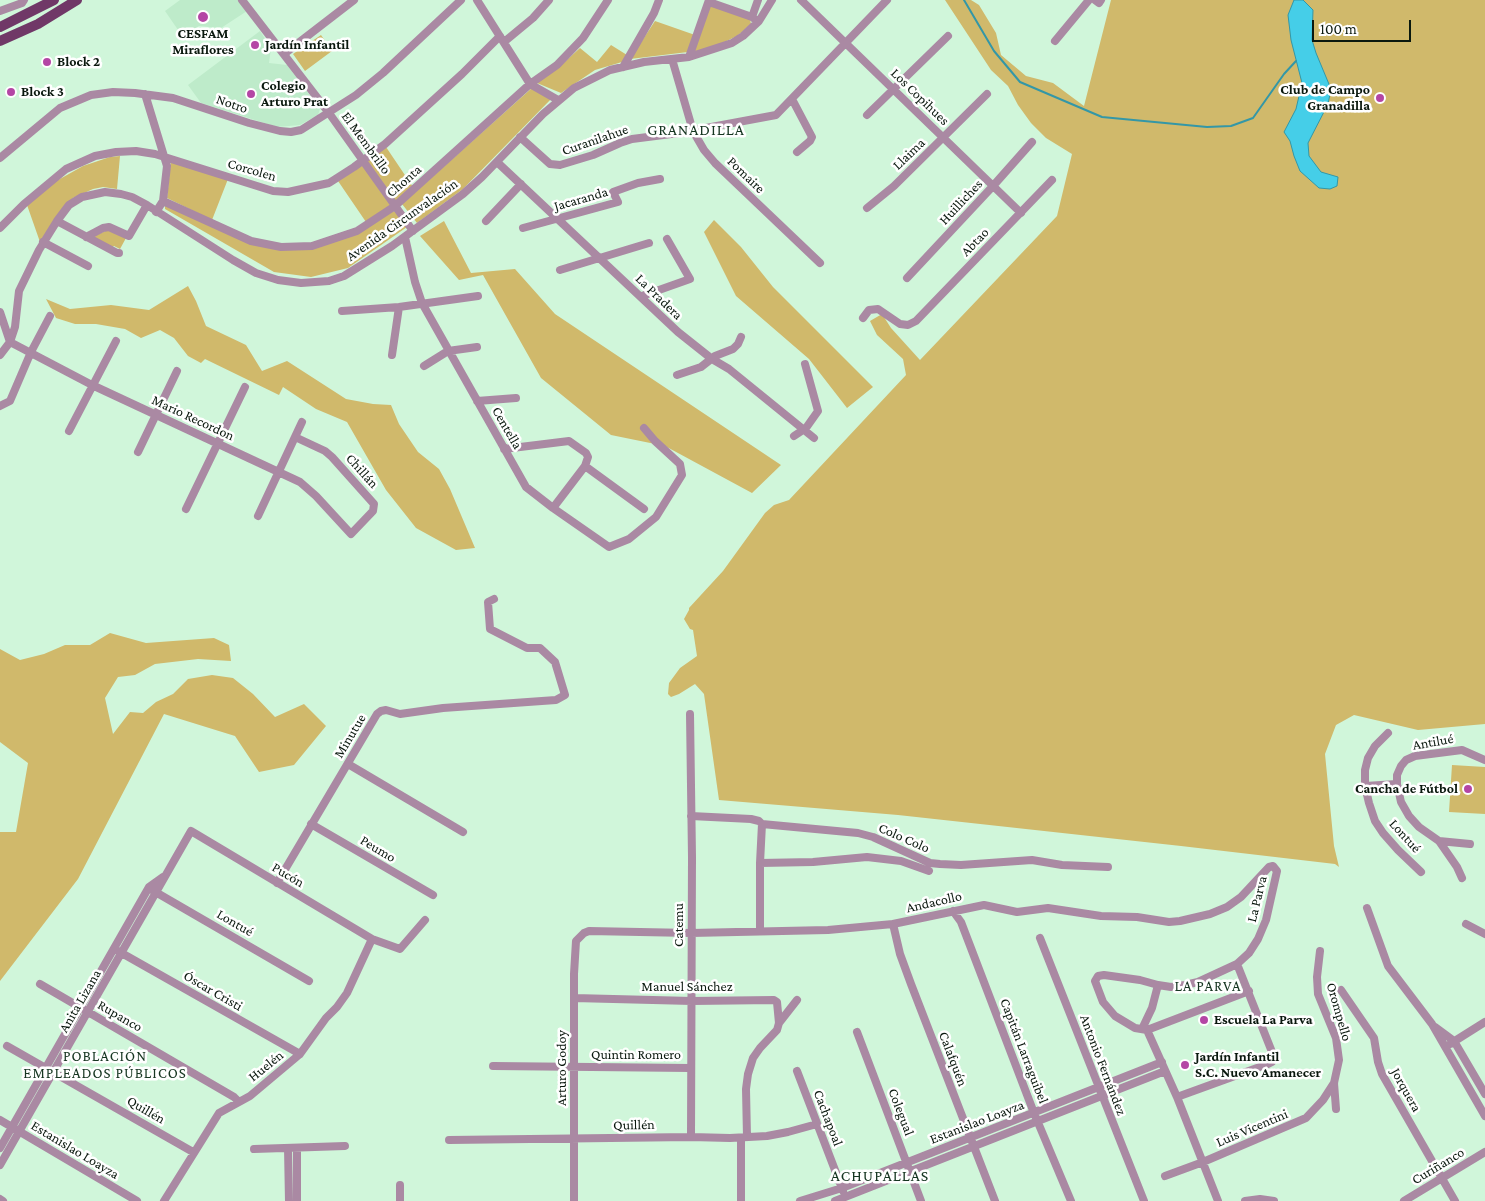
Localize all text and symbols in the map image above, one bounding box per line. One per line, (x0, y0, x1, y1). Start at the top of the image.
marker: CESFAM Miraflores (196, 10, 210, 24)
scale bar (1315, 10, 1414, 42)
text: 100 m (1320, 21, 1357, 37)
place label: CESFAM Miraflores (172, 26, 234, 58)
place label: Jardín Infantil (265, 37, 349, 53)
marker: Jardín Infantil (249, 39, 261, 51)
place label: Block 2 (57, 54, 100, 70)
marker: Block 2 (41, 56, 53, 68)
street label: Los Copihues (887, 65, 953, 129)
place label: Colegio Arturo Prat (261, 78, 328, 110)
place label: Club de Campo Granadilla (1280, 82, 1370, 114)
place label: Block 3 (21, 84, 64, 100)
marker: Block 3 (5, 86, 17, 98)
marker: Colegio Arturo Prat (245, 88, 257, 100)
street label: Notro (214, 91, 250, 117)
marker: Club de Campo Granadilla (1374, 92, 1386, 104)
street label: El Membrillo (338, 109, 394, 177)
district label: GRANADILLA (646, 120, 746, 140)
street label: Curanilahue (560, 121, 630, 159)
street label: Llaima (889, 135, 929, 173)
street label: Pomaire (724, 153, 768, 197)
street label: Corcolen (226, 155, 278, 185)
street label: Chonta (383, 161, 425, 201)
street label: Avenida Circunvalación (343, 175, 461, 265)
street label: Huilliches (936, 176, 986, 228)
street label: Jacaranda (552, 183, 610, 215)
street label: Abtao (957, 224, 993, 260)
street label: La Pradera (632, 270, 686, 324)
street label: Mario Recordon (149, 392, 237, 444)
street label: Centella (488, 404, 526, 452)
street label: Chillán (342, 450, 382, 492)
street label: Minutue (330, 711, 370, 761)
street label: Antilué (1411, 730, 1455, 754)
place label: Cancha de Fútbol (1355, 781, 1458, 797)
marker: Cancha de Fútbol (1462, 783, 1474, 795)
street label: Lontué (1385, 816, 1425, 856)
street label: Colo Colo (876, 819, 932, 857)
street label: Peumo (357, 832, 399, 866)
street label: Pucón (269, 859, 307, 891)
street label: La Parva (1243, 874, 1271, 924)
street label: Andacollo (905, 887, 963, 917)
street label: Catemu (671, 903, 687, 947)
street label: Lontué (214, 906, 256, 940)
street label: Anita Lizana (55, 967, 105, 1035)
street label: Óscar Cristi (180, 967, 246, 1015)
district label: LA PARVA (1174, 977, 1242, 995)
street label: Manuel Sánchez (641, 979, 733, 995)
street label: Orompello (1323, 981, 1355, 1043)
street label: Rupanco (95, 996, 145, 1036)
street label: Capitán Larraguibel (996, 996, 1052, 1106)
street label: Antonio Fernández (1076, 1012, 1130, 1118)
place label: Escuela La Parva (1214, 1012, 1313, 1028)
marker: Escuela La Parva (1198, 1014, 1210, 1026)
street label: Calafquén (935, 1029, 971, 1089)
street label: Arturo Godoy (554, 1030, 570, 1106)
district label: POBLACIÓN EMPLEADOS PÚBLICOS (21, 1047, 189, 1082)
street label: Huelén (245, 1047, 287, 1085)
street label: Quintin Romero (591, 1047, 681, 1063)
place label: Jardín Infantil S.C. Nuevo Amanecer (1195, 1049, 1321, 1082)
marker: Jardín Infantil S.C. Nuevo Amanecer (1179, 1059, 1191, 1071)
street label: Jorquera (1387, 1065, 1425, 1115)
street label: Colegual (884, 1086, 918, 1138)
street label: Cachapoal (810, 1088, 846, 1148)
street label: Quillén (124, 1092, 168, 1128)
street label: Estanislao Loayza (927, 1096, 1027, 1148)
street label: Luis Vicentini (1214, 1105, 1290, 1151)
street label: Quillén (613, 1116, 655, 1134)
street label: Estanislao Loayza (28, 1117, 122, 1183)
street label: Curiñanco (1409, 1144, 1467, 1188)
district label: ACHUPALLAS (830, 1166, 930, 1186)

